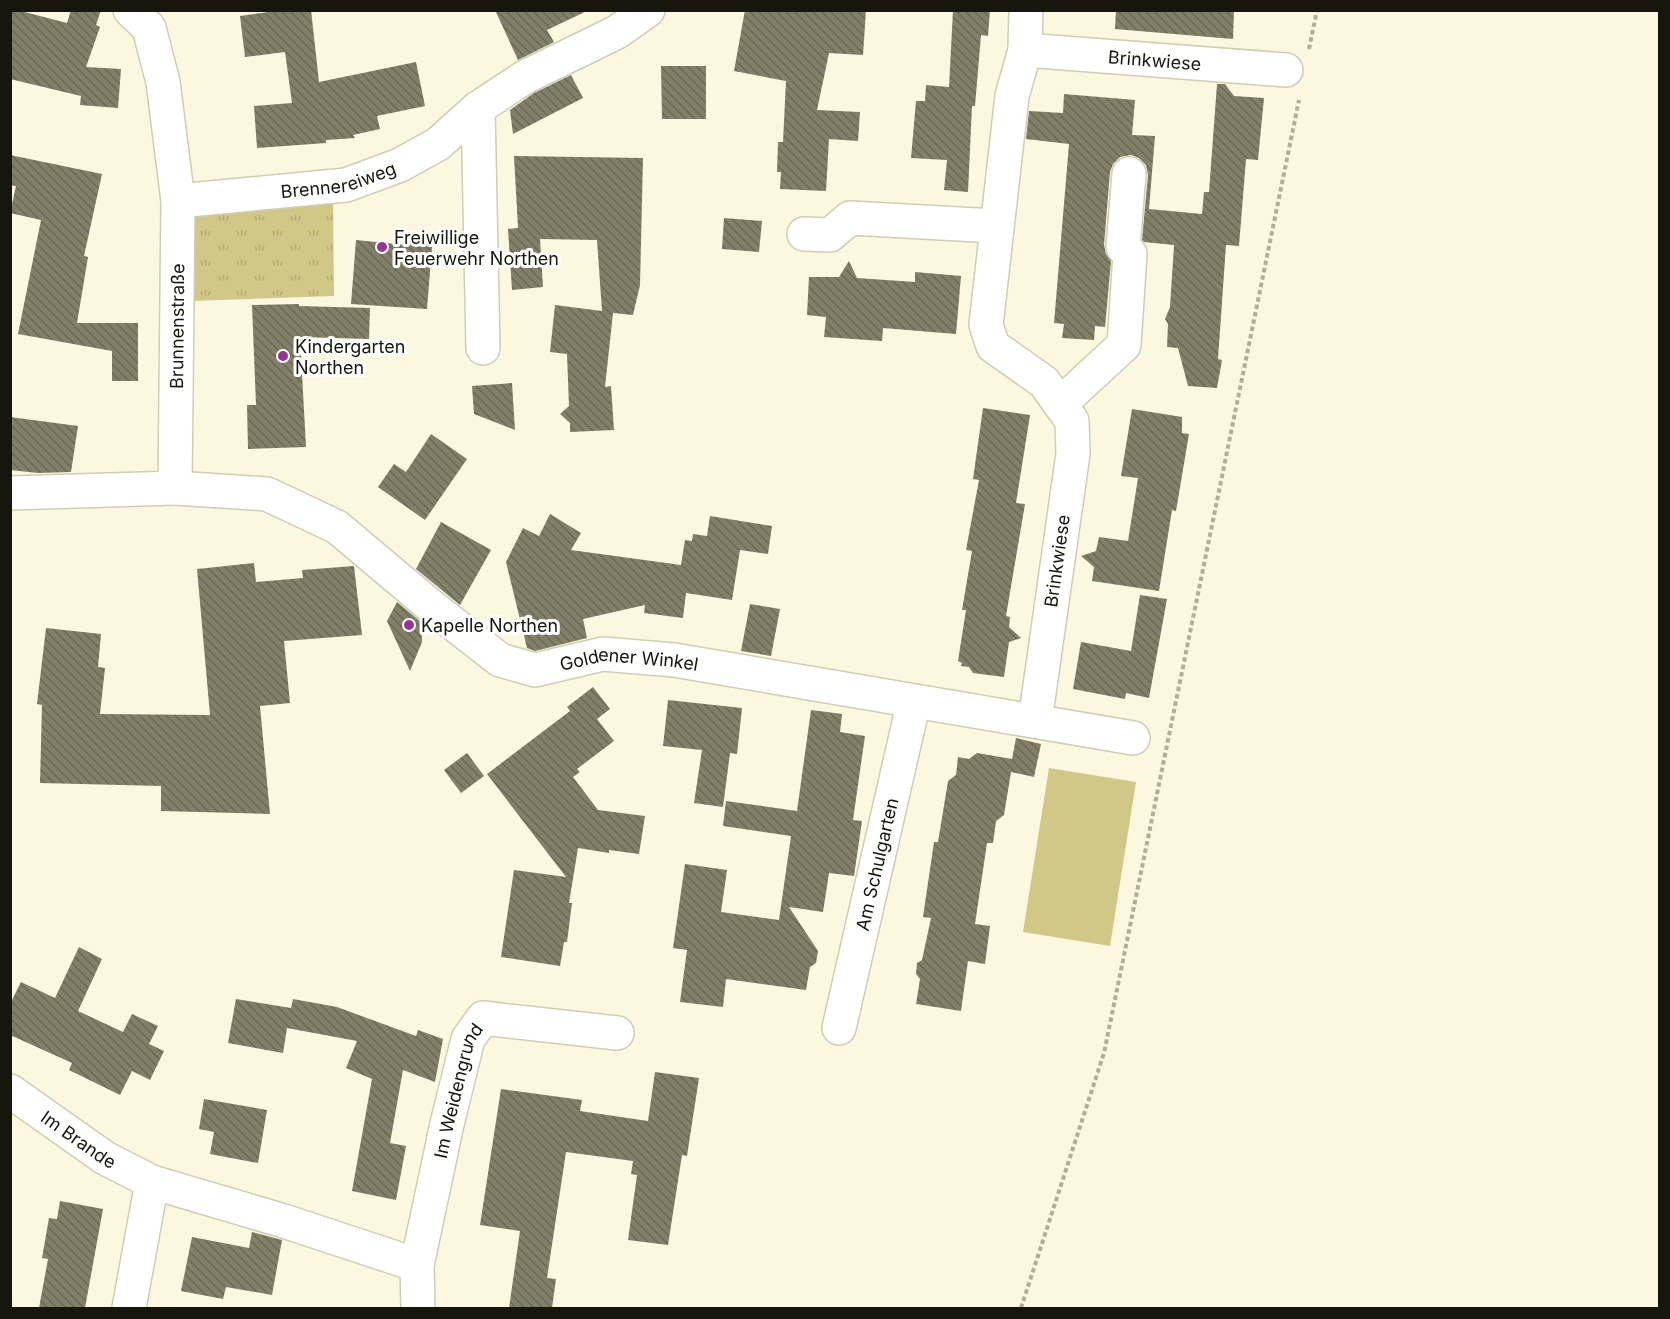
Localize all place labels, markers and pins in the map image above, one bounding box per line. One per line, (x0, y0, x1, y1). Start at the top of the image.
place label: Freiwillige Feuerwehr Northen (394, 227, 559, 269)
marker: Freiwillige Feuerwehr Northen (375, 240, 389, 254)
place label: Kindergarten Northen (295, 336, 405, 378)
marker: Kindergarten Northen (276, 349, 290, 363)
place label: Kapelle Northen (421, 615, 558, 636)
marker: Kapelle Northen (402, 618, 416, 632)

